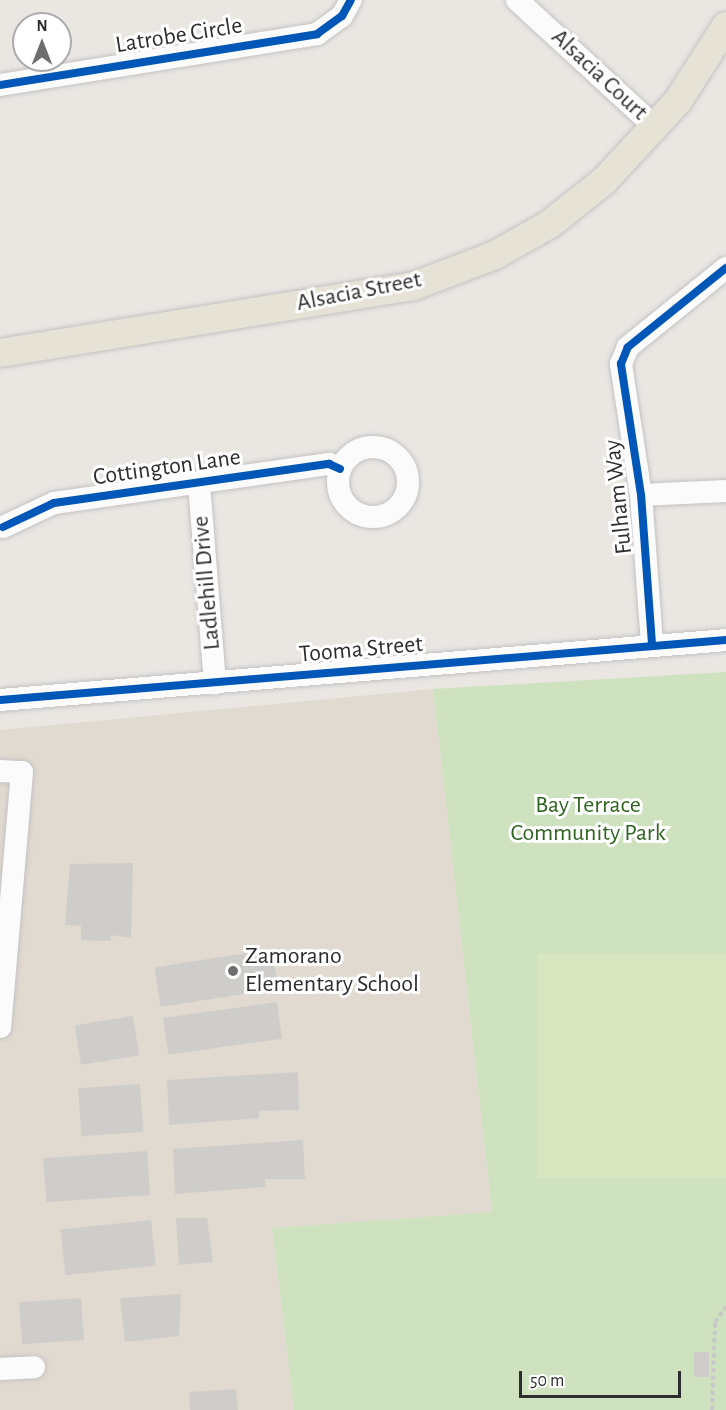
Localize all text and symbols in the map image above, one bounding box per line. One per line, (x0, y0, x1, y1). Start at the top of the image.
north arrow (12, 12, 72, 72)
street label: Latrobe Circle (114, 12, 244, 60)
text: N (36, 18, 48, 34)
street label: Alsacia Court (545, 23, 653, 127)
street label: Alsacia Street (294, 266, 424, 318)
street label: Fulham Way (599, 438, 639, 556)
street label: Cottington Lane (91, 443, 243, 493)
street label: Ladlehill Drive (187, 515, 227, 651)
street label: Tooma Street (298, 630, 424, 670)
park label: Bay Terrace Community Park (510, 792, 666, 848)
place label: Zamorano Elementary School (245, 943, 419, 999)
marker: Zamorano Elementary School (226, 964, 240, 978)
scale bar (522, 1359, 684, 1397)
text: 50 m (530, 1372, 564, 1390)

